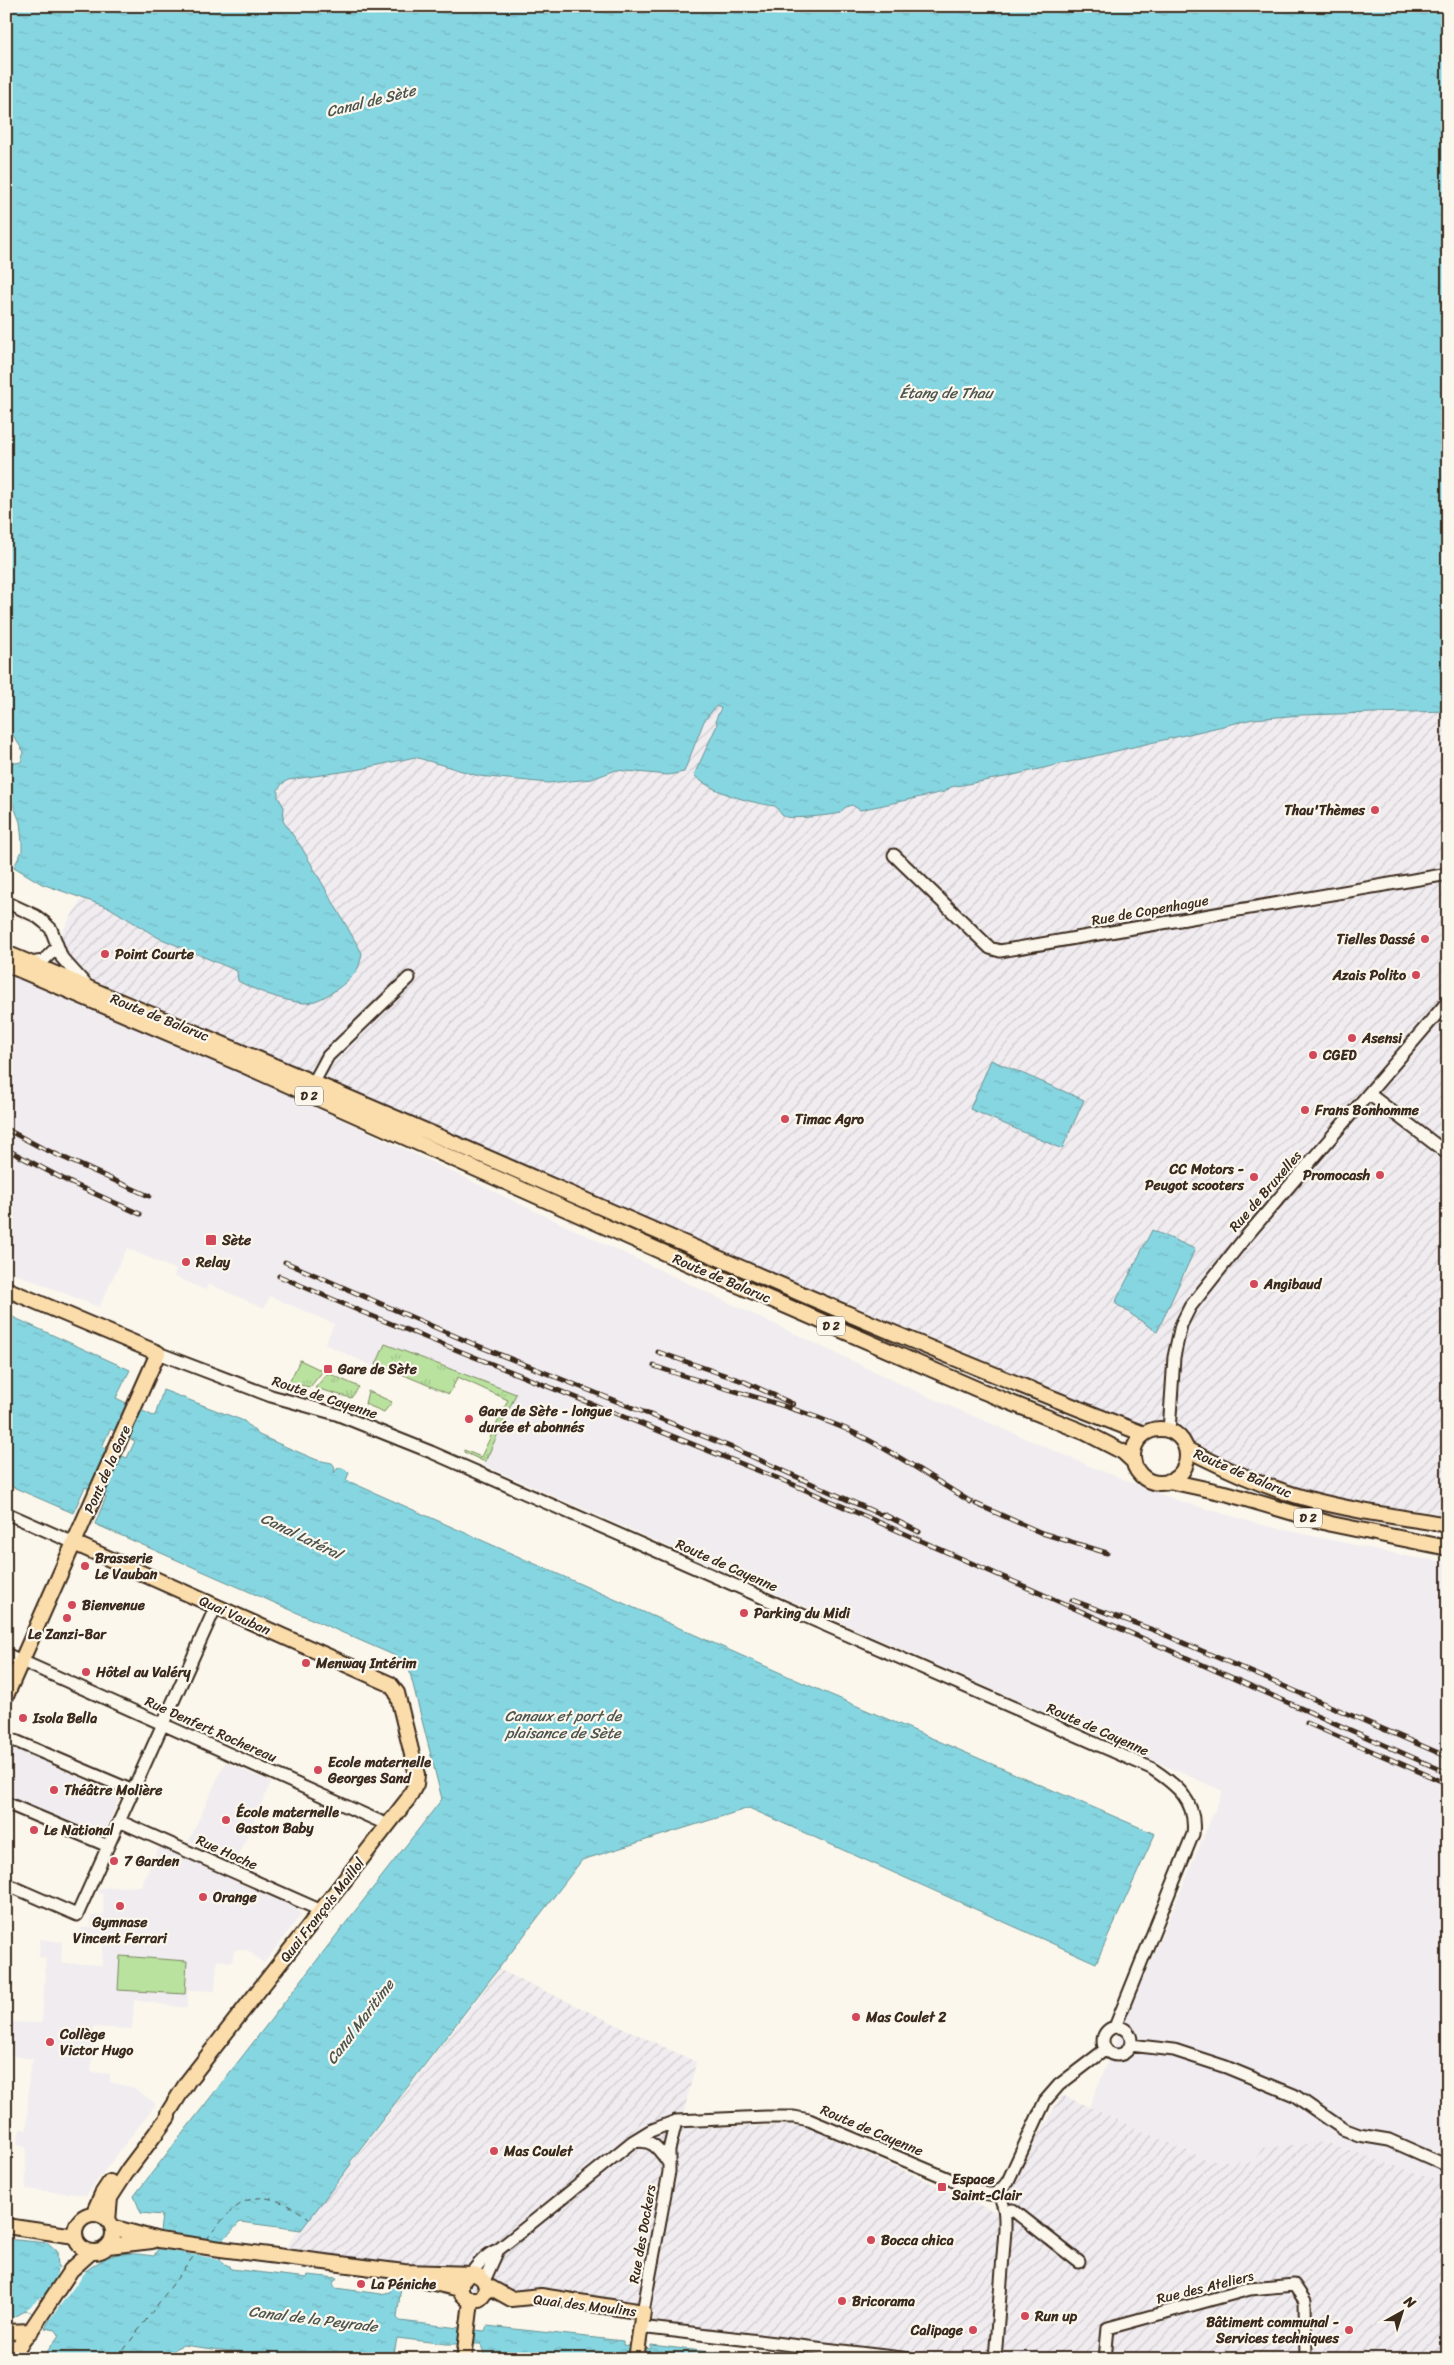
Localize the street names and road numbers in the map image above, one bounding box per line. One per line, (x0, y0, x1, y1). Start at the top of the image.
street label: Rue de Copenhague (1089, 888, 1211, 933)
street label: Route de Balaruc (106, 986, 213, 1049)
road number: D 2 (295, 1086, 323, 1106)
street label: Rue de Bruxelles (1223, 1145, 1308, 1238)
street label: Route de Balaruc (669, 1246, 775, 1310)
road number: D 2 (817, 1316, 845, 1335)
street label: Route de Cayenne (269, 1369, 381, 1426)
street label: Pont de la Gare (77, 1421, 138, 1517)
street label: Route de Balaruc (1190, 1441, 1296, 1505)
road number: D 2 (1294, 1509, 1322, 1528)
street label: Route de Cayenne (672, 1532, 782, 1599)
street label: Quai Vauban (195, 1589, 275, 1643)
street label: Rue Denfert Rochereau (141, 1689, 281, 1770)
street label: Route de Cayenne (1043, 1696, 1153, 1763)
street label: Rue Hoche (192, 1828, 262, 1877)
street label: Quai François Maillol (273, 1852, 372, 1968)
street label: Route de Cayenne (816, 2098, 927, 2163)
street label: Rue des Dockers (622, 2183, 663, 2285)
street label: Rue des Ateliers (1154, 2263, 1256, 2312)
street label: Quai des Moulins (532, 2287, 638, 2324)

